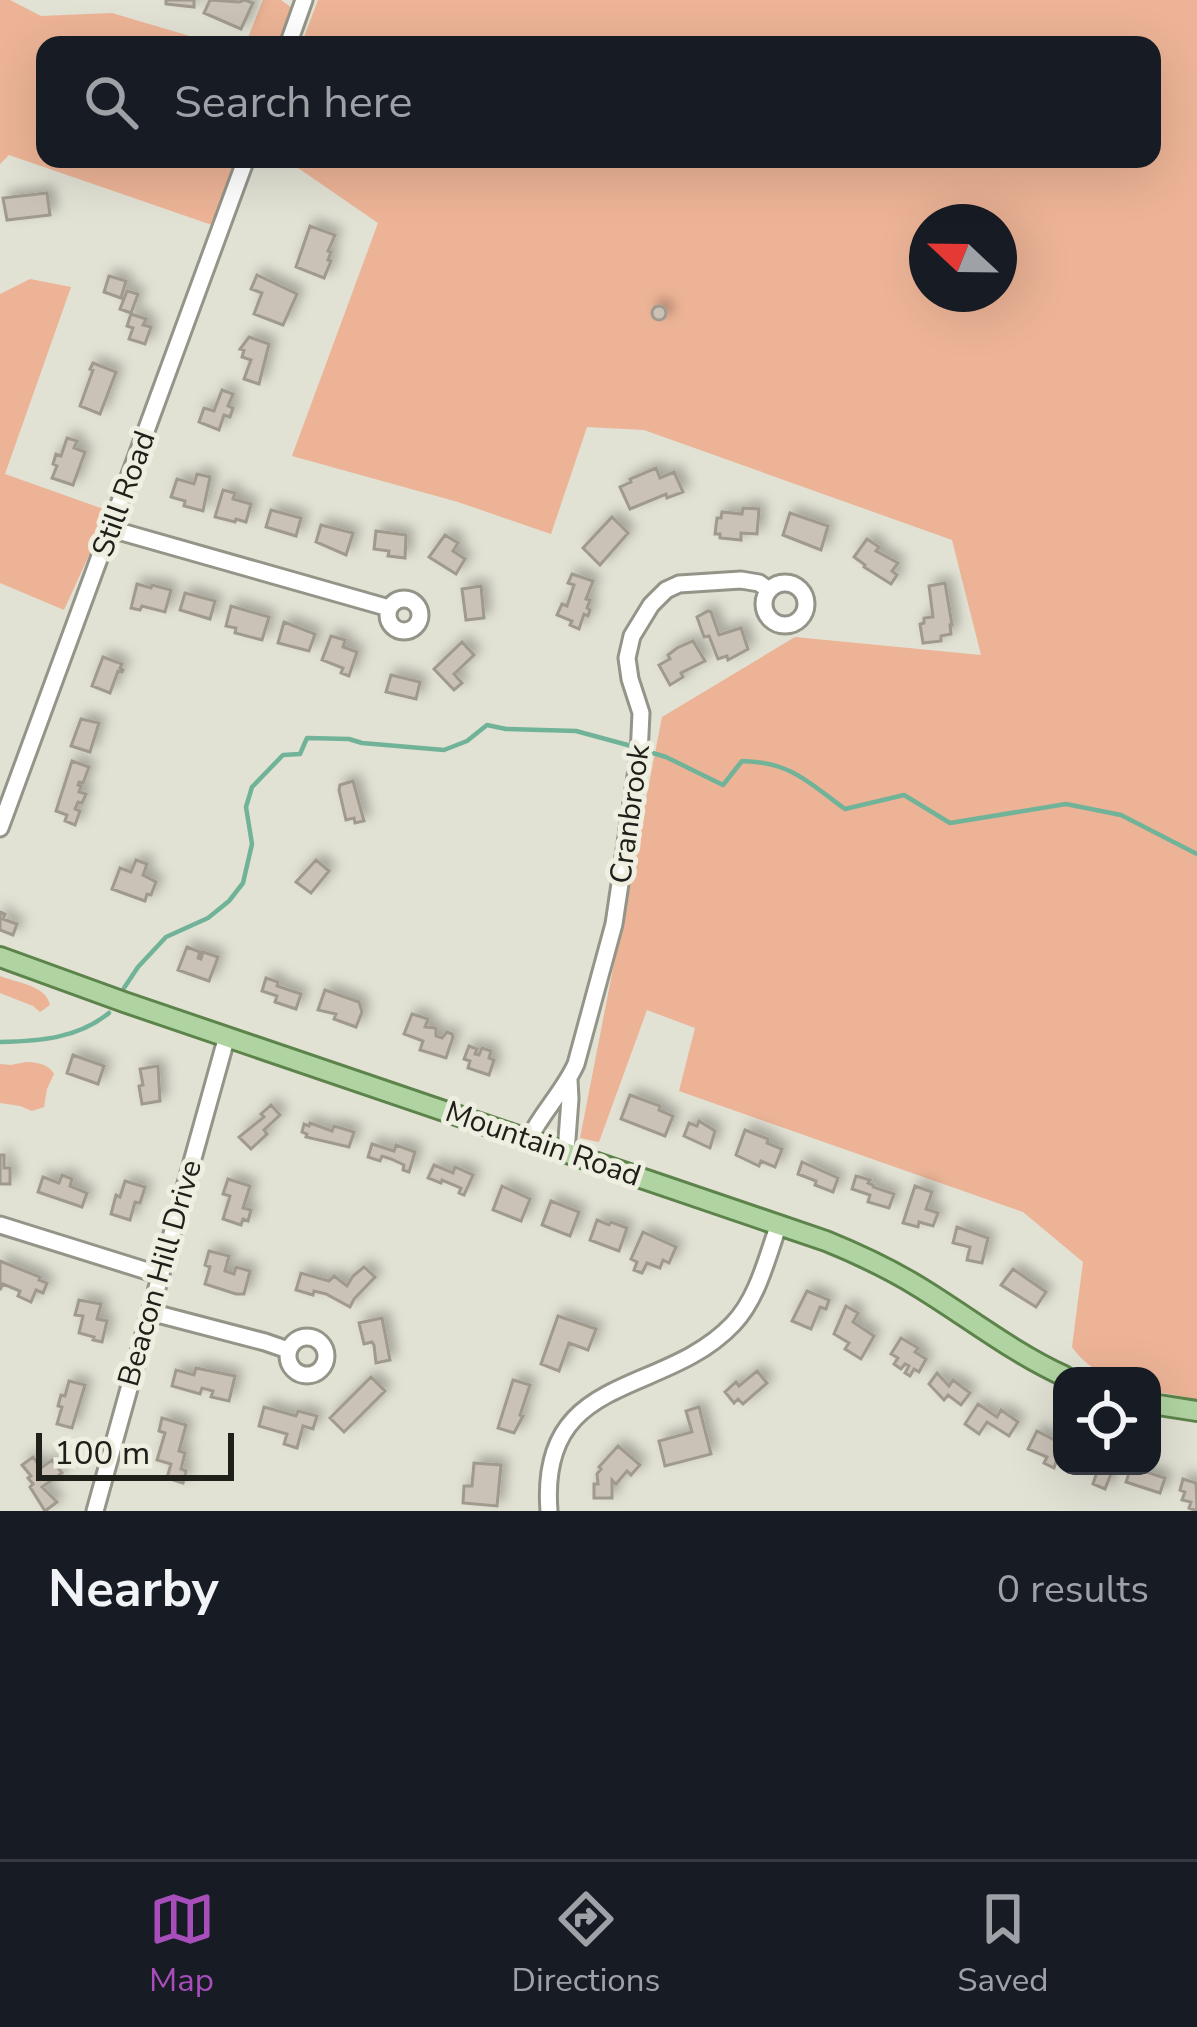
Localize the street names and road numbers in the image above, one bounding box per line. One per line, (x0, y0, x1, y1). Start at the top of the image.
street label: Still Road (82, 425, 166, 563)
street label: Cranbrook (600, 741, 660, 886)
street label: Mountain Road (440, 1091, 646, 1197)
street label: Beacon Hill Drive (108, 1155, 212, 1391)

